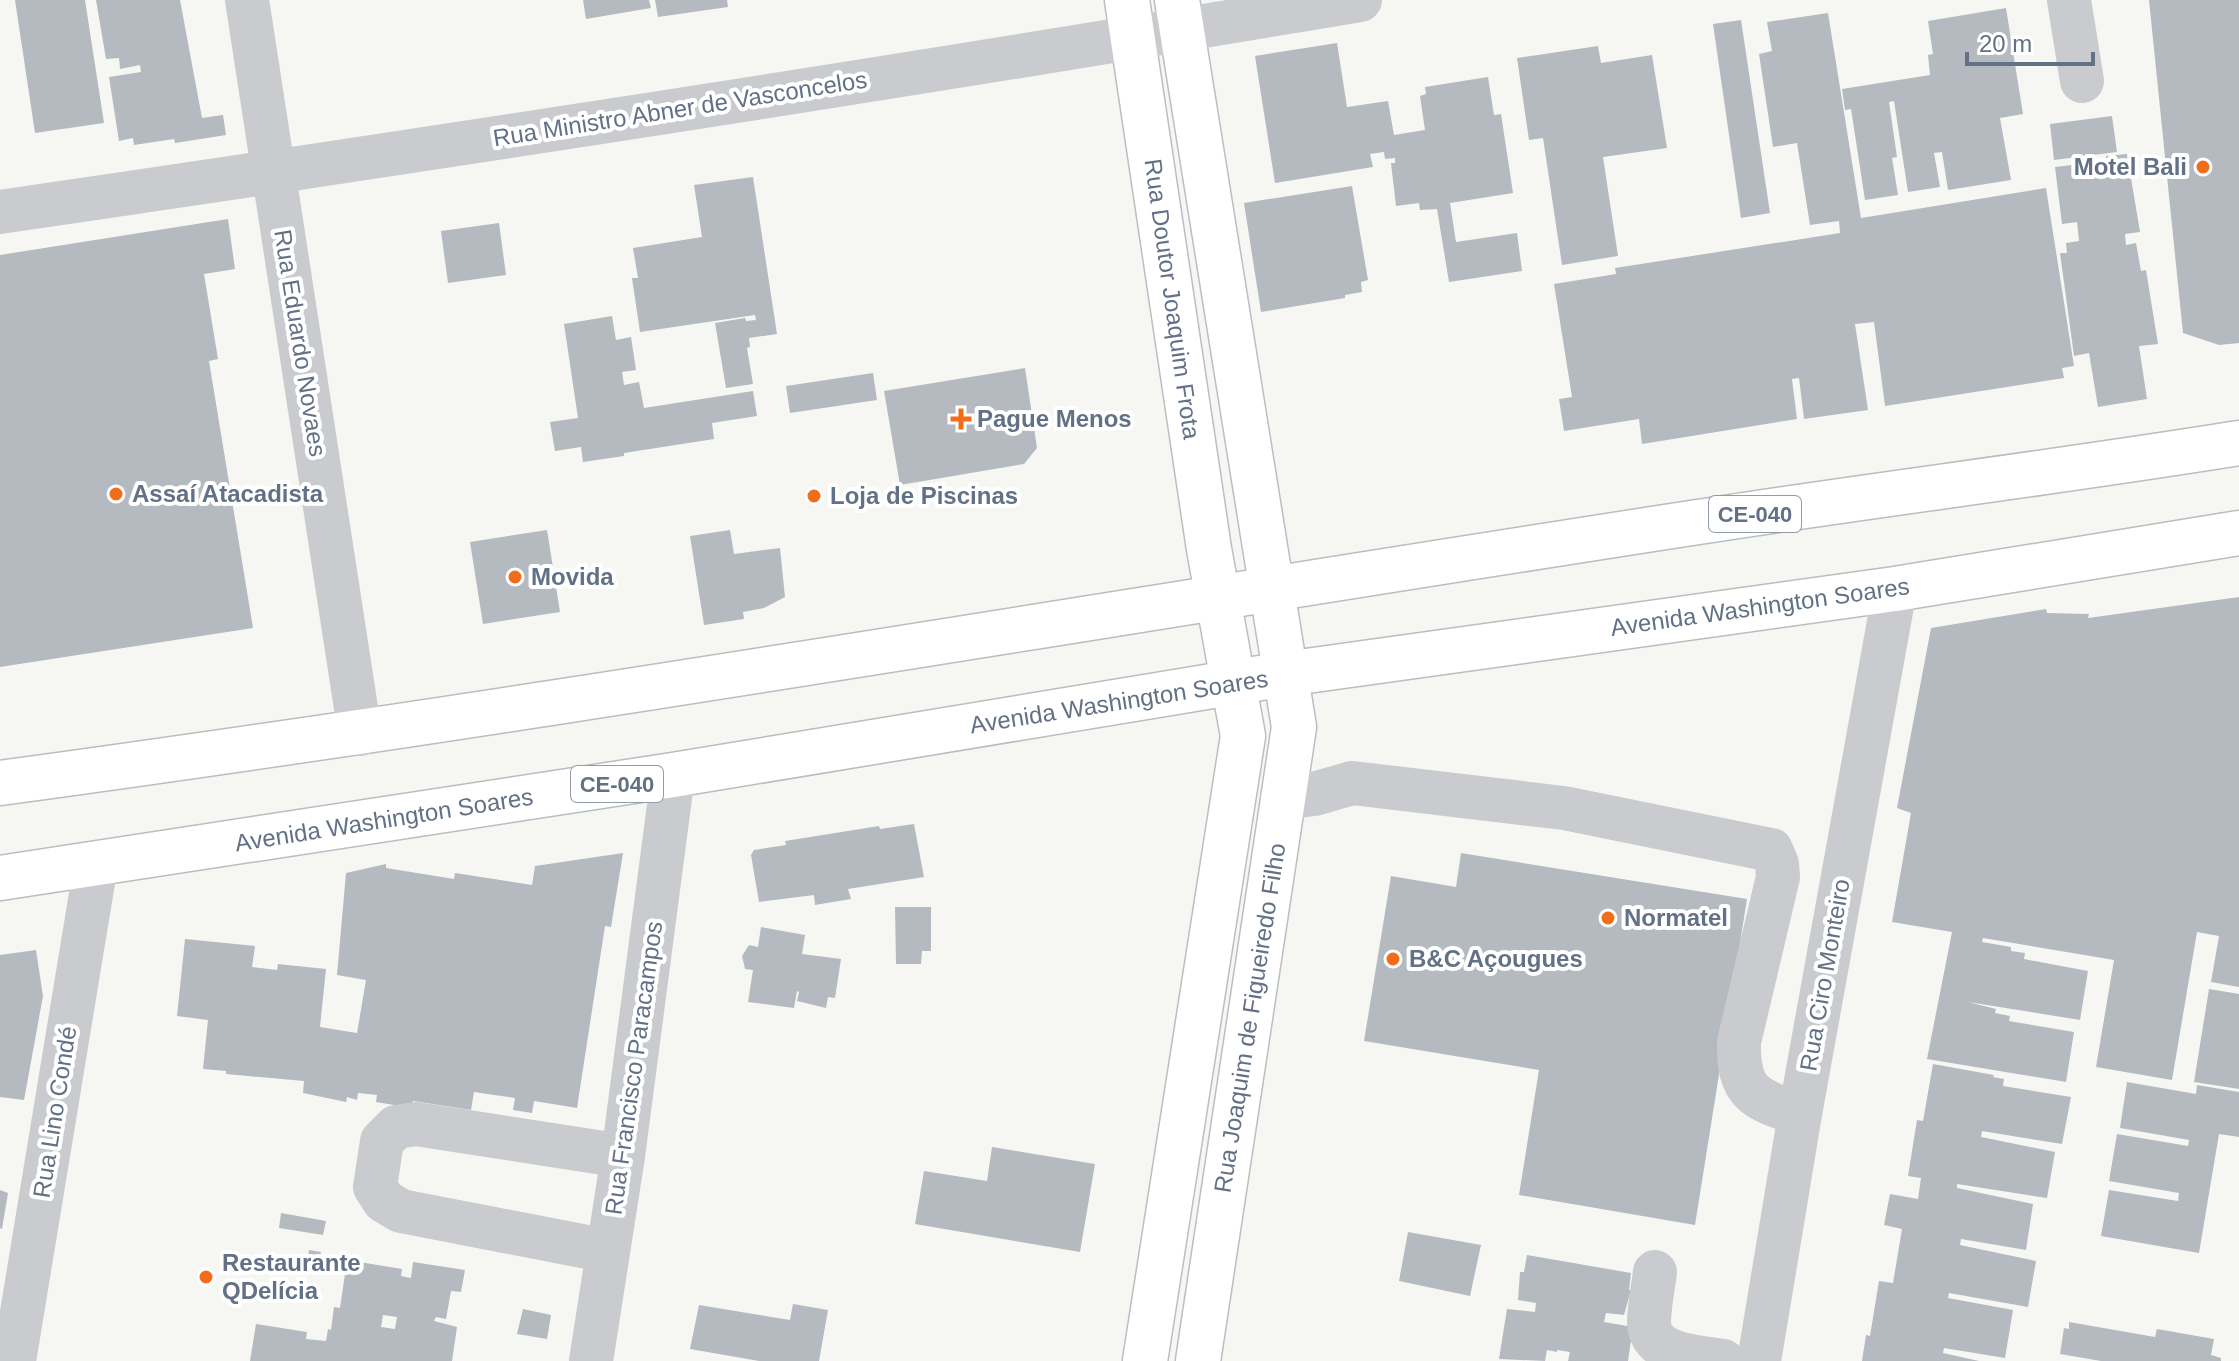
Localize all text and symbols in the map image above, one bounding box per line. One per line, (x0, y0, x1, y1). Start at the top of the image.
scale bar (1967, 16, 2093, 66)
text: 20 m (1979, 30, 2032, 57)
street label: Rua Ministro Abner de Vasconcelos (491, 66, 869, 151)
place label: Motel Bali (2074, 153, 2187, 180)
street label: Rua Doutor Joaquim Frota (1139, 157, 1206, 441)
marker: Motel Bali (2194, 158, 2212, 176)
street label: Rua Eduardo Novaes (269, 227, 332, 458)
place label: Pague Menos (977, 405, 1132, 432)
marker: Pague Menos (952, 410, 970, 428)
place label: Assaí Atacadista (132, 480, 324, 507)
place label: Loja de Piscinas (830, 482, 1018, 509)
marker: Assaí Atacadista (107, 485, 125, 503)
marker: Loja de Piscinas (805, 487, 823, 505)
road number: CE-040 (1709, 496, 1801, 532)
place label: Movida (531, 563, 614, 590)
marker: Movida (506, 568, 524, 586)
street label: Avenida Washington Soares (1609, 572, 1911, 641)
street label: Avenida Washington Soares (968, 665, 1270, 738)
road number: CE-040 (571, 766, 663, 802)
street label: Avenida Washington Soares (233, 783, 535, 856)
street label: Rua Joaquim de Figueiredo Filho (1209, 841, 1290, 1195)
street label: Rua Ciro Monteiro (1794, 877, 1855, 1073)
place label: Normatel (1624, 904, 1728, 931)
marker: Normatel (1599, 909, 1617, 927)
street label: Rua Francisco Paracampos (600, 919, 667, 1216)
place label: B&C Açougues (1409, 945, 1583, 972)
marker: B&C Açougues (1384, 950, 1402, 968)
street label: Rua Lino Condé (28, 1024, 81, 1200)
place label: Restaurante QDelícia (222, 1249, 361, 1304)
marker: Restaurante QDelícia (197, 1268, 215, 1286)

